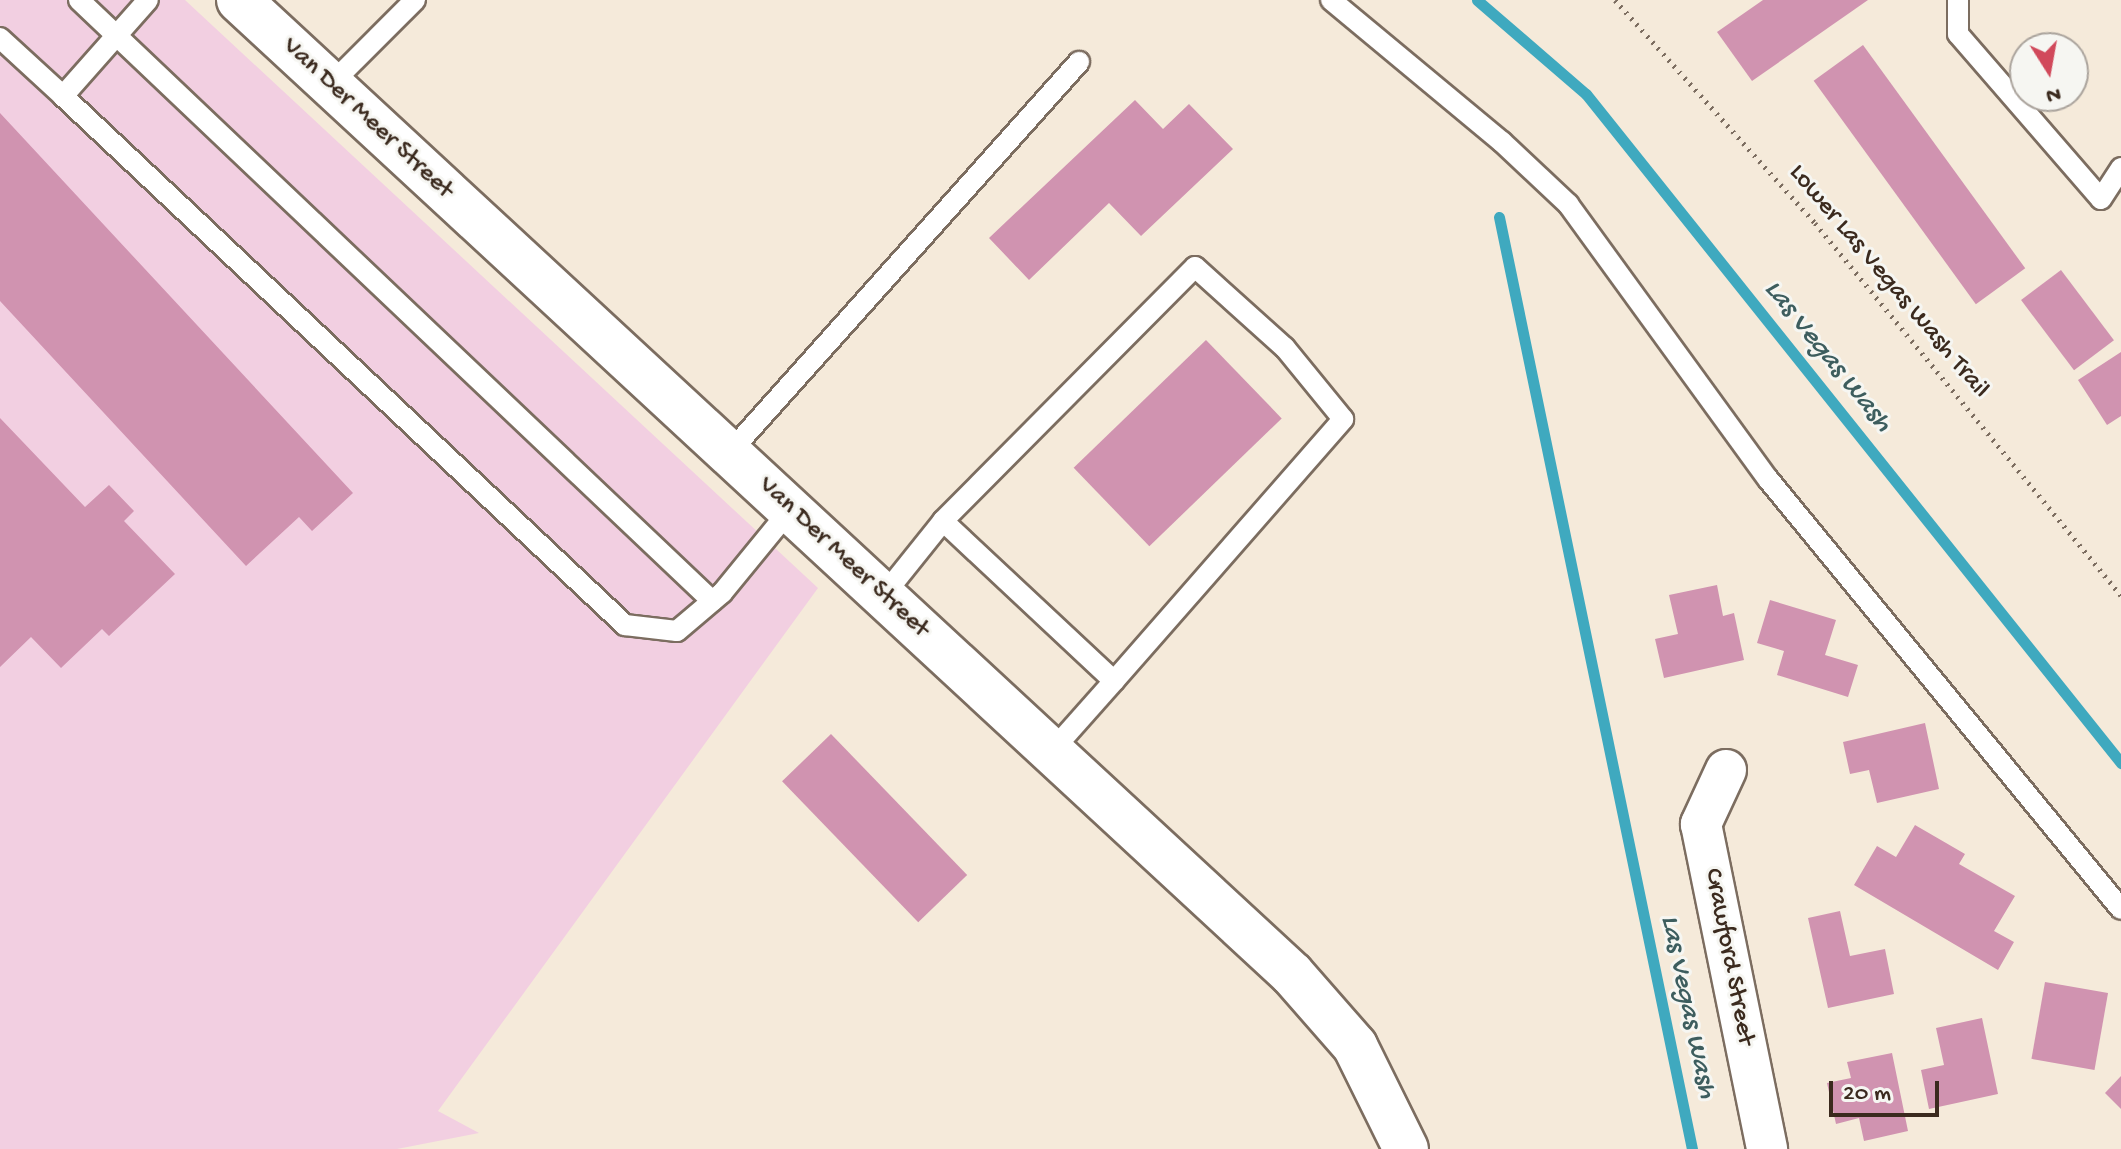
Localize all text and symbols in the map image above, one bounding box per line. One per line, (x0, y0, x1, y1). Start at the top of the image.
street label: Van Der Meer Street (275, 32, 459, 206)
north arrow (2009, 32, 2089, 112)
text: N (2044, 79, 2063, 108)
street label: Lower Las Vegas Wash Trail (1781, 159, 1995, 405)
water label: Las Vegas Wash (1755, 274, 1899, 440)
street label: Van Der Meer Street (751, 471, 935, 645)
street label: Crawford Street (1696, 866, 1760, 1048)
water label: Las Vegas Wash (1651, 913, 1723, 1101)
scale bar (1833, 1065, 1943, 1115)
text: 20 m (1843, 1080, 1891, 1109)

